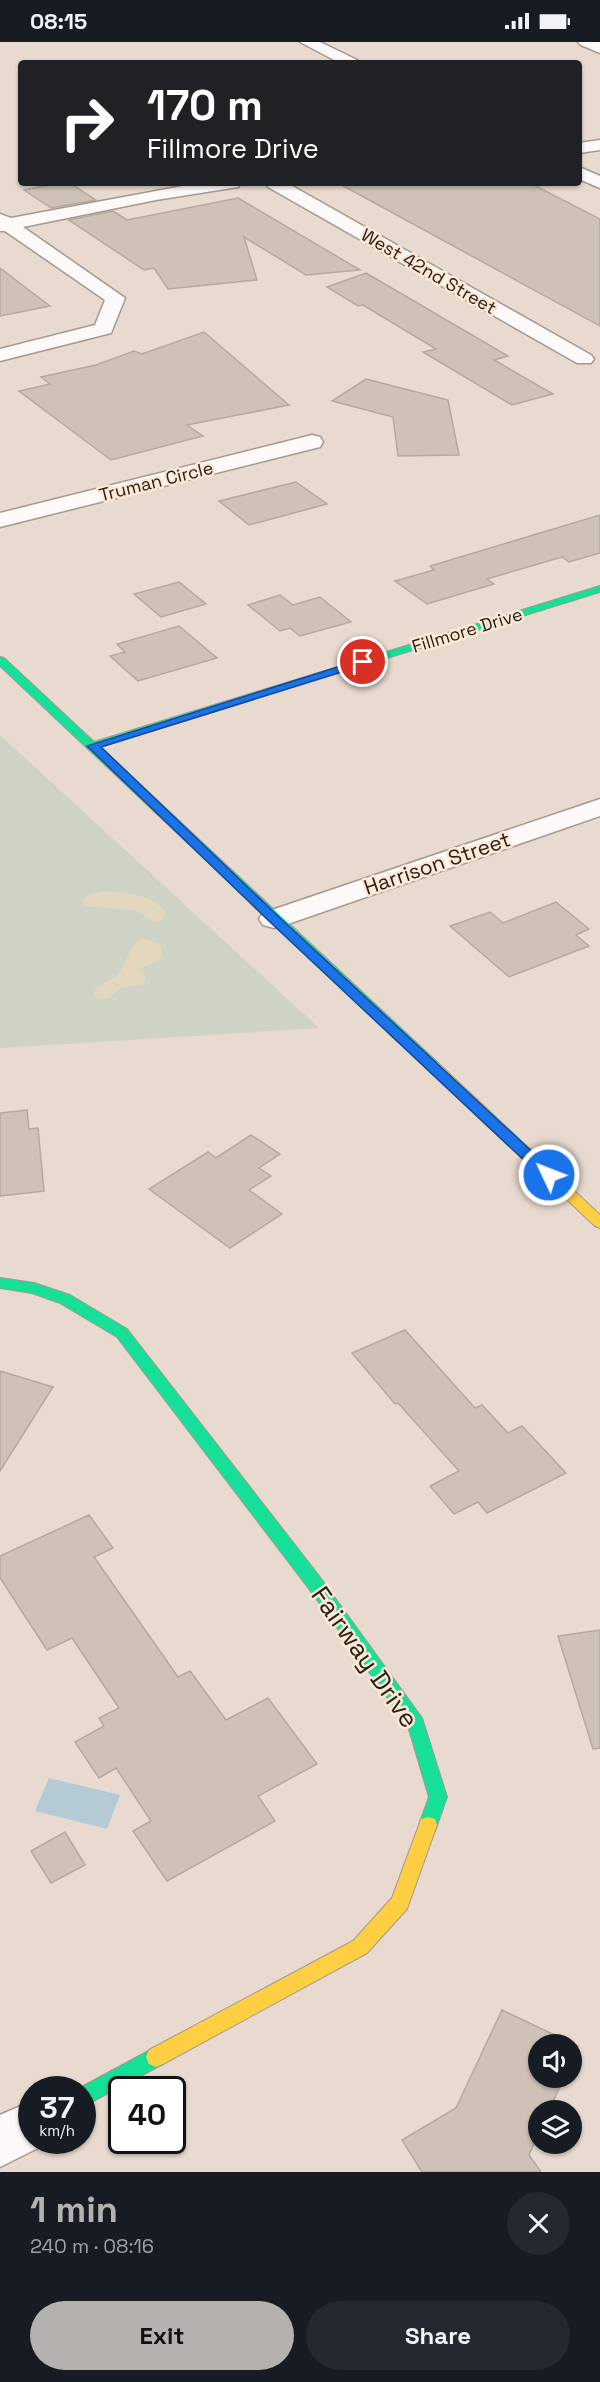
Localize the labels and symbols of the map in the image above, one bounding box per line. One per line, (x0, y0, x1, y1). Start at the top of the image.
street label: West 42nd Street (357, 223, 501, 319)
street label: Truman Circle (97, 456, 215, 506)
street label: Fillmore Drive (409, 602, 525, 658)
pin (337, 636, 388, 687)
street label: Harrison Street (360, 825, 514, 901)
position arrow (517, 1143, 581, 1207)
street label: Fairway Drive (304, 1580, 426, 1734)
speed limit sign: 40 (108, 2076, 186, 2154)

